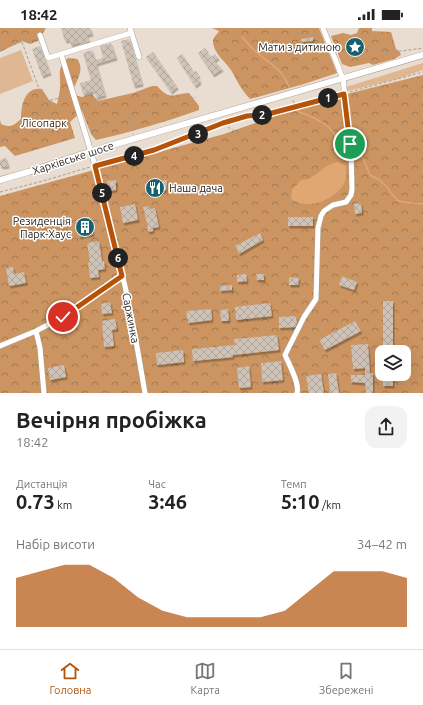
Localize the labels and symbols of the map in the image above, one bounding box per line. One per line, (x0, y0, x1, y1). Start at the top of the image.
place icon: Мати з дитиною (344, 36, 366, 58)
place label: Мати з дитиною (258, 41, 341, 53)
pin: 1 (318, 88, 338, 108)
pin: 2 (252, 105, 272, 125)
park label: Лісопарк (21, 117, 67, 129)
pin: 3 (188, 124, 208, 144)
pin (333, 127, 367, 161)
street label: Харківське шосе (31, 139, 115, 177)
pin: 4 (124, 146, 144, 166)
restaurant icon: Наша дача (144, 177, 166, 199)
place label: Наша дача (169, 182, 223, 194)
pin: 5 (92, 183, 112, 203)
place label: Резиденція Парк-Хаус (13, 215, 71, 240)
building icon: Резиденція Парк-Хаус (74, 216, 96, 238)
pin: 6 (108, 248, 128, 268)
street label: Саржинка (120, 292, 142, 344)
pin (46, 300, 80, 334)

